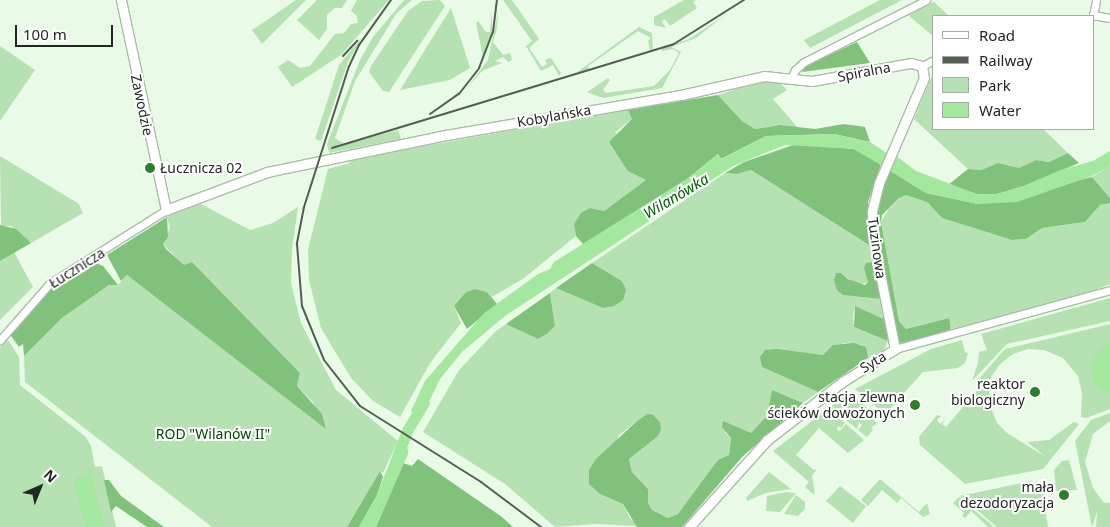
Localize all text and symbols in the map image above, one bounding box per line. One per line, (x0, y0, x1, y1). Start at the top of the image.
scale bar (18, 15, 115, 47)
legend (932, 15, 1095, 130)
text: 100 m (23, 24, 67, 44)
text: Road (979, 25, 1015, 45)
text: Railway (979, 50, 1032, 70)
street label: Spiralna (836, 59, 892, 85)
street label: Zawodzie (127, 73, 157, 137)
text: Park (979, 75, 1011, 95)
text: Water (979, 100, 1021, 120)
street label: Kobylańska (516, 101, 592, 131)
place label: Łucznicza 02 (160, 160, 242, 176)
marker: Łucznicza 02 (144, 162, 156, 174)
water label: Wilanówka (640, 170, 712, 222)
street label: Tuzinowa (864, 216, 890, 280)
street label: Łucznicza (46, 244, 108, 292)
street label: Syta (857, 348, 889, 376)
place label: reaktor biologiczny (951, 376, 1025, 408)
marker: reaktor biologiczny (1029, 386, 1041, 398)
place label: stacja zlewna ścieków dowożonych (767, 389, 905, 422)
marker: stacja zlewna ścieków dowożonych (909, 399, 921, 411)
park label: ROD "Wilanów II" (156, 426, 270, 442)
north arrow (15, 462, 65, 512)
text: N (40, 465, 61, 487)
place label: mała dezodoryzacja (960, 479, 1054, 512)
marker: mała dezodoryzacja (1058, 489, 1070, 501)

